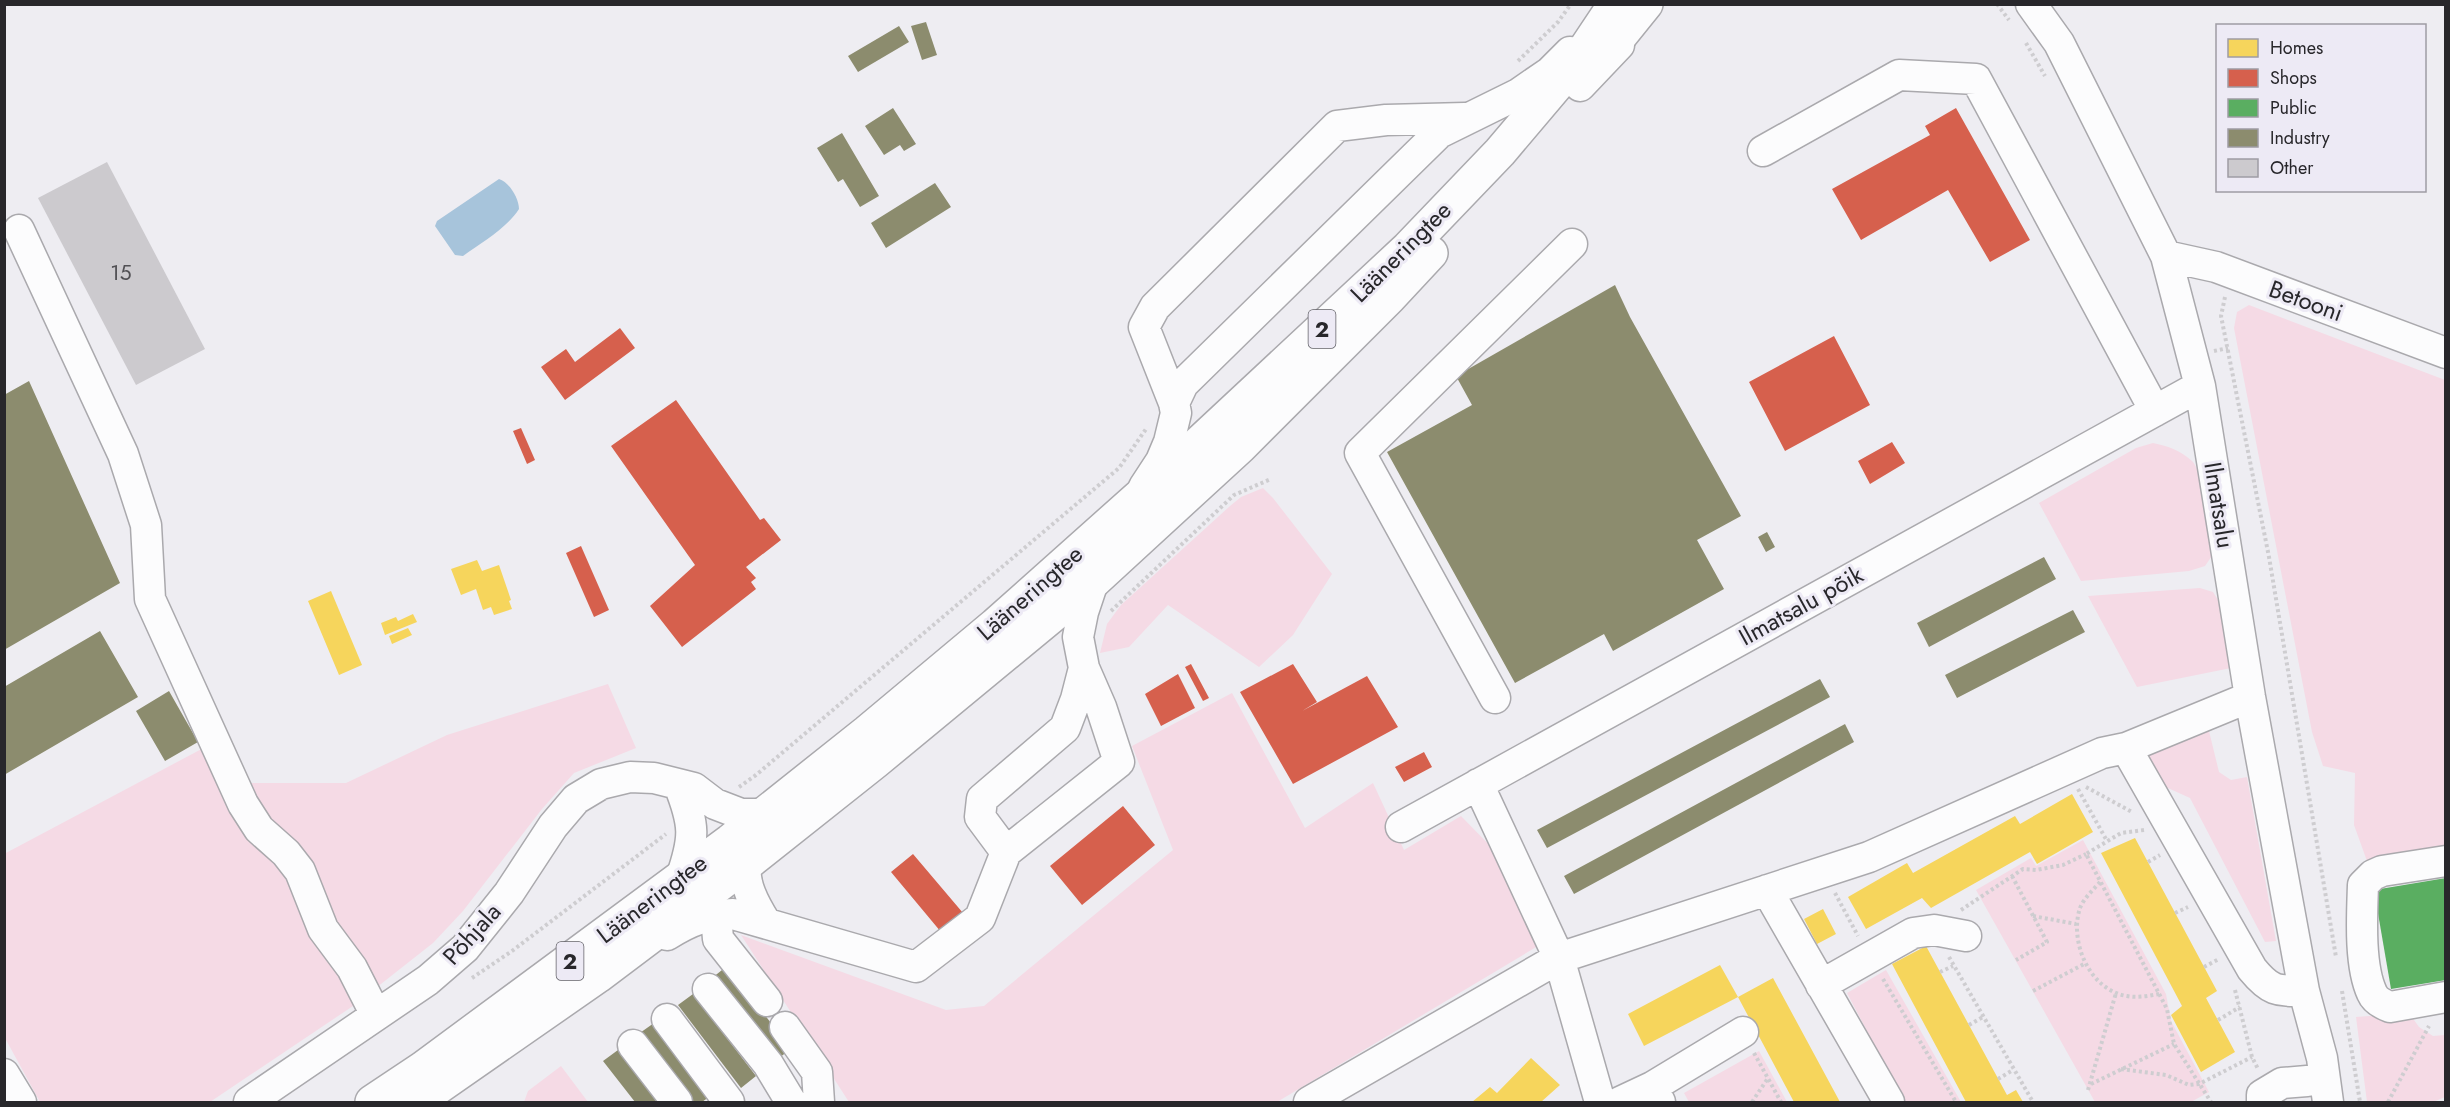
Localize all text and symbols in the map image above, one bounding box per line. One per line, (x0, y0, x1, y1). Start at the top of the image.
legend (2216, 24, 2426, 192)
text: Homes (2270, 35, 2323, 61)
text: Shops (2270, 65, 2317, 91)
text: Public (2270, 95, 2317, 121)
text: Industry (2270, 125, 2330, 151)
text: Other (2270, 155, 2314, 181)
street label: Lääneringtee (1342, 193, 1459, 310)
house number: 15 (110, 258, 132, 288)
street label: Betooni (2264, 271, 2348, 330)
road number: 2 (1308, 310, 1336, 348)
street label: Ilmatsalu (2195, 459, 2244, 551)
street label: Lääneringtee (969, 537, 1090, 649)
street label: Ilmatsalu põik (1732, 557, 1870, 654)
street label: Lääneringtee (589, 845, 714, 952)
street label: Põhjala (434, 895, 509, 972)
road number: 2 (556, 942, 584, 980)

